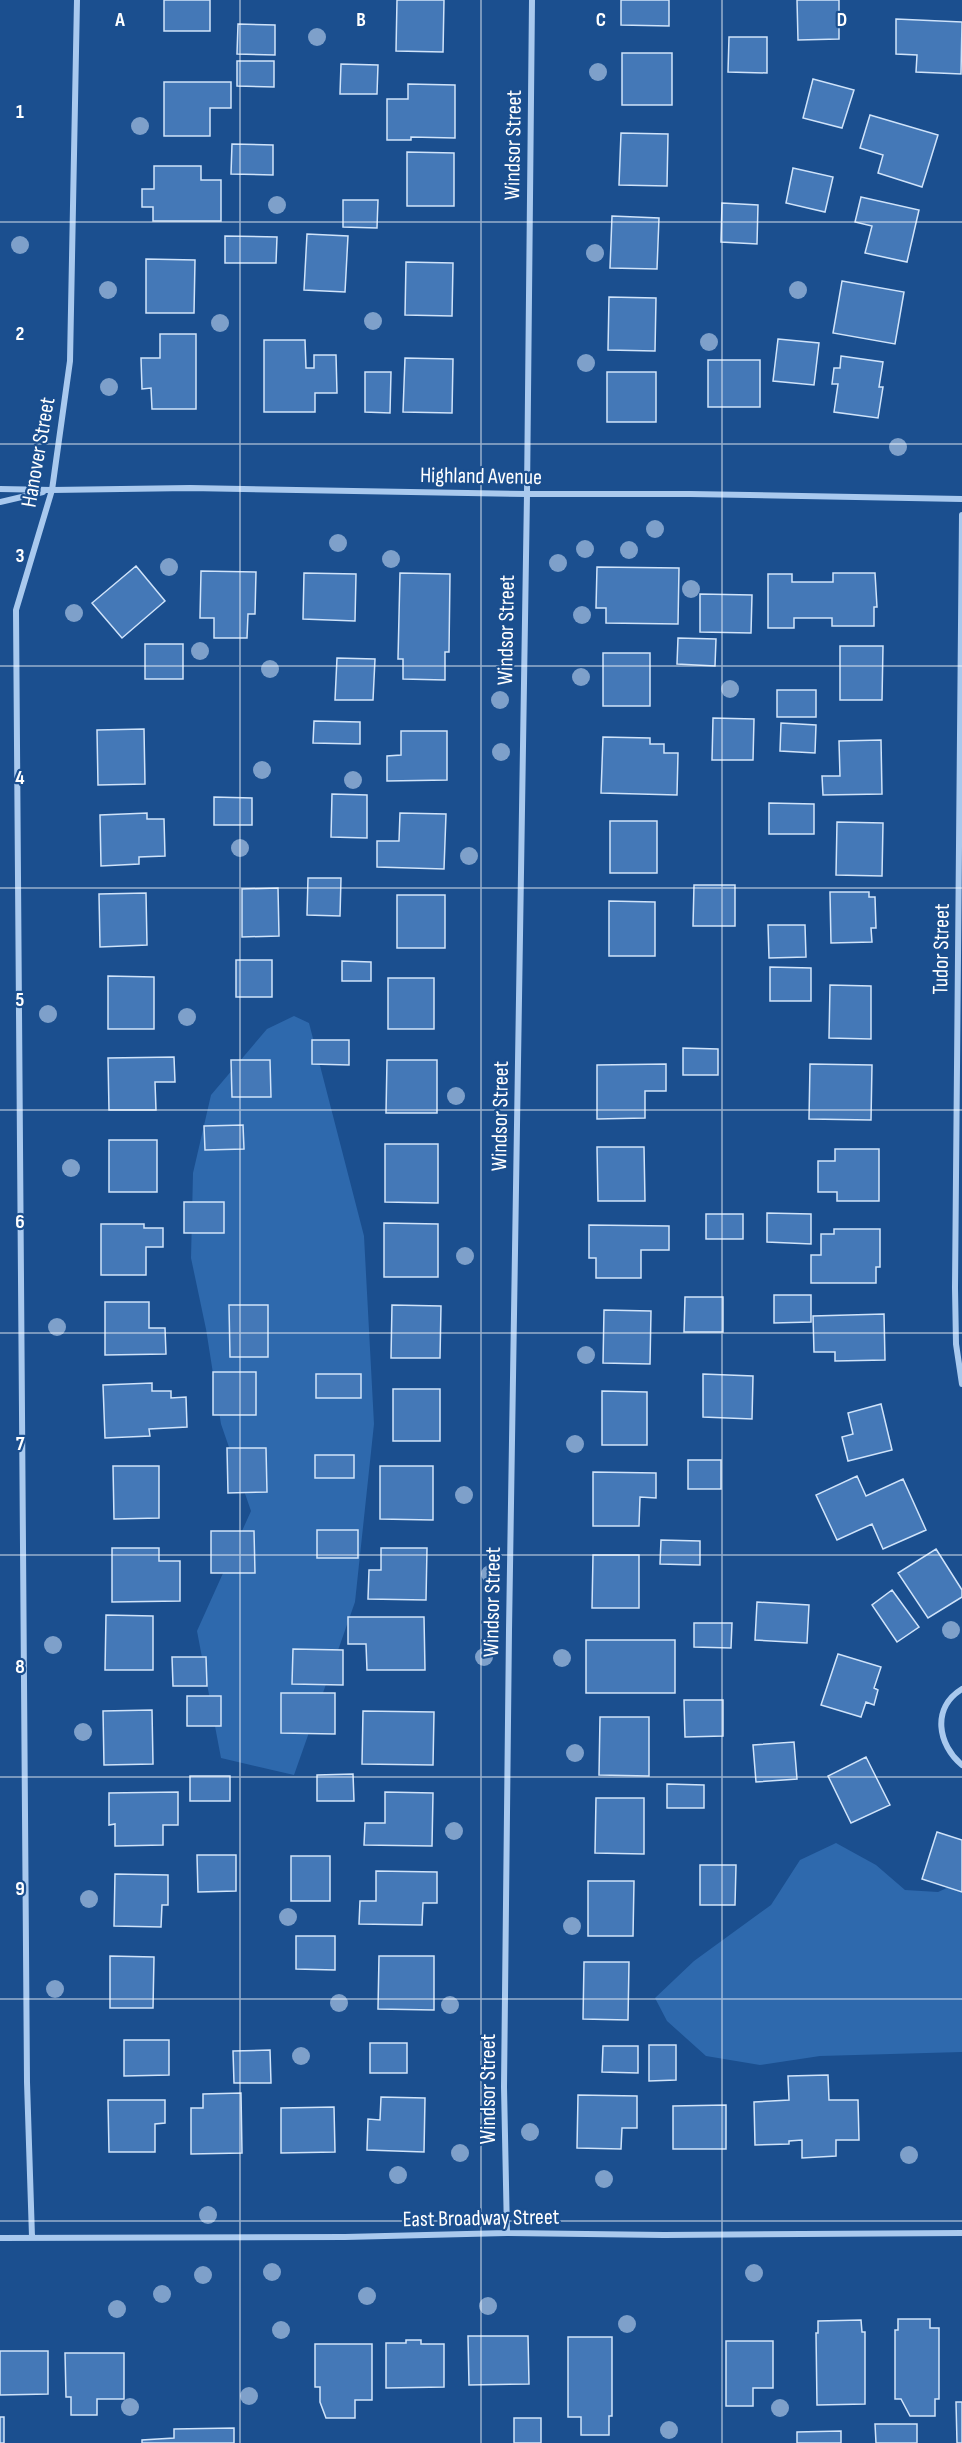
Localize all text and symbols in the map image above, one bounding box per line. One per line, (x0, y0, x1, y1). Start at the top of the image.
text: A (114, 8, 125, 32)
text: B (356, 8, 366, 32)
text: C (596, 8, 606, 32)
text: D (837, 8, 847, 32)
street label: Windsor Street (499, 89, 528, 200)
text: 1 (16, 100, 24, 124)
text: 2 (16, 322, 24, 346)
street label: Hanover Street (16, 395, 61, 509)
street label: Highland Avenue (420, 462, 542, 491)
text: 3 (16, 544, 25, 568)
street label: Windsor Street (492, 574, 521, 685)
text: 4 (15, 766, 25, 790)
street label: Tudor Street (927, 903, 956, 995)
text: 5 (16, 988, 25, 1012)
street label: Windsor Street (486, 1060, 515, 1171)
text: 6 (15, 1210, 25, 1234)
text: 7 (16, 1432, 25, 1456)
street label: Windsor Street (478, 1546, 507, 1657)
text: 8 (15, 1655, 25, 1679)
text: 9 (15, 1877, 25, 1901)
street label: Windsor Street (475, 2034, 502, 2144)
street label: East Broadway Street (402, 2204, 560, 2233)

